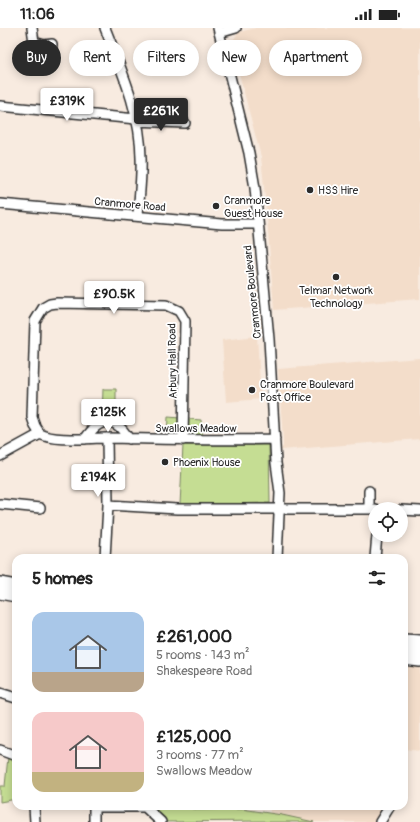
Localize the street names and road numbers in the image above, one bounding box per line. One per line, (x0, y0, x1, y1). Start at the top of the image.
street label: Cranmore Road (94, 195, 166, 214)
street label: Cranmore Boulevard (241, 245, 264, 339)
street label: Arbury Hall Road (165, 323, 180, 399)
street label: Swallows Meadow (155, 422, 237, 435)

